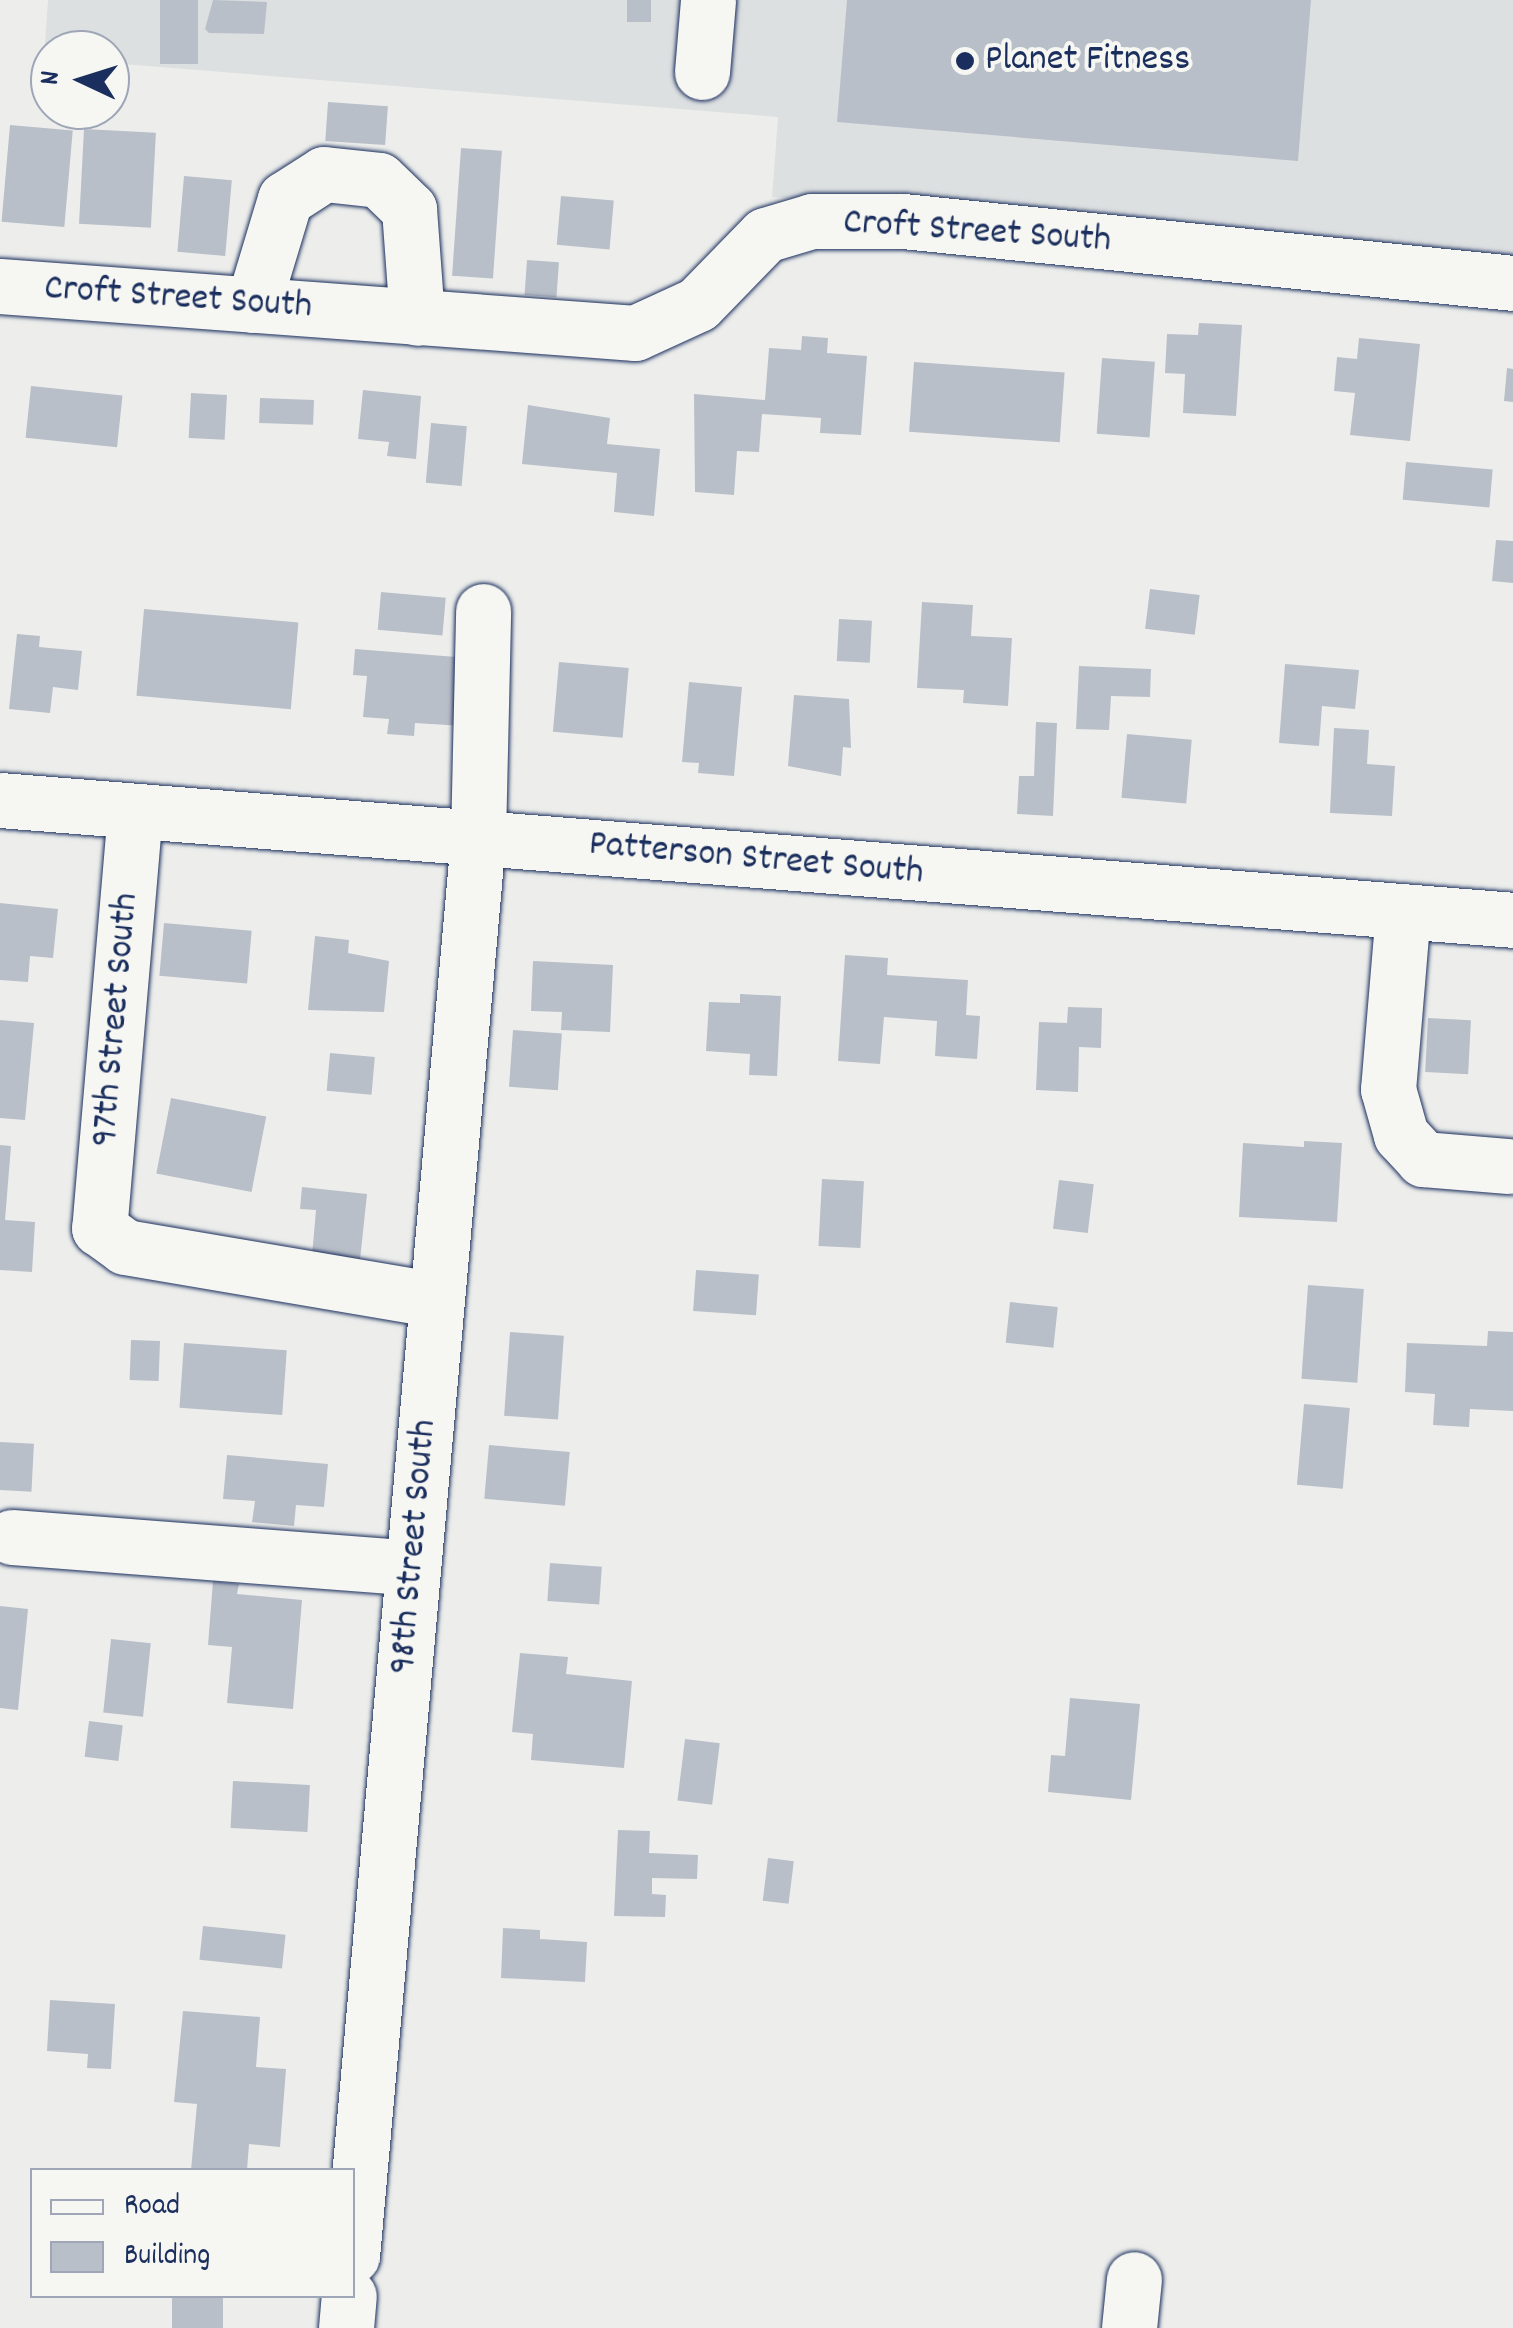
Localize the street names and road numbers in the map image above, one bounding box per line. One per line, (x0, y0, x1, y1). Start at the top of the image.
street label: Croft Street South (842, 201, 1112, 265)
street label: Croft Street South (43, 267, 313, 331)
street label: Patterson Street South (587, 823, 925, 897)
street label: 97th Street South (83, 891, 151, 1149)
street label: 98th Street South (381, 1418, 449, 1676)

